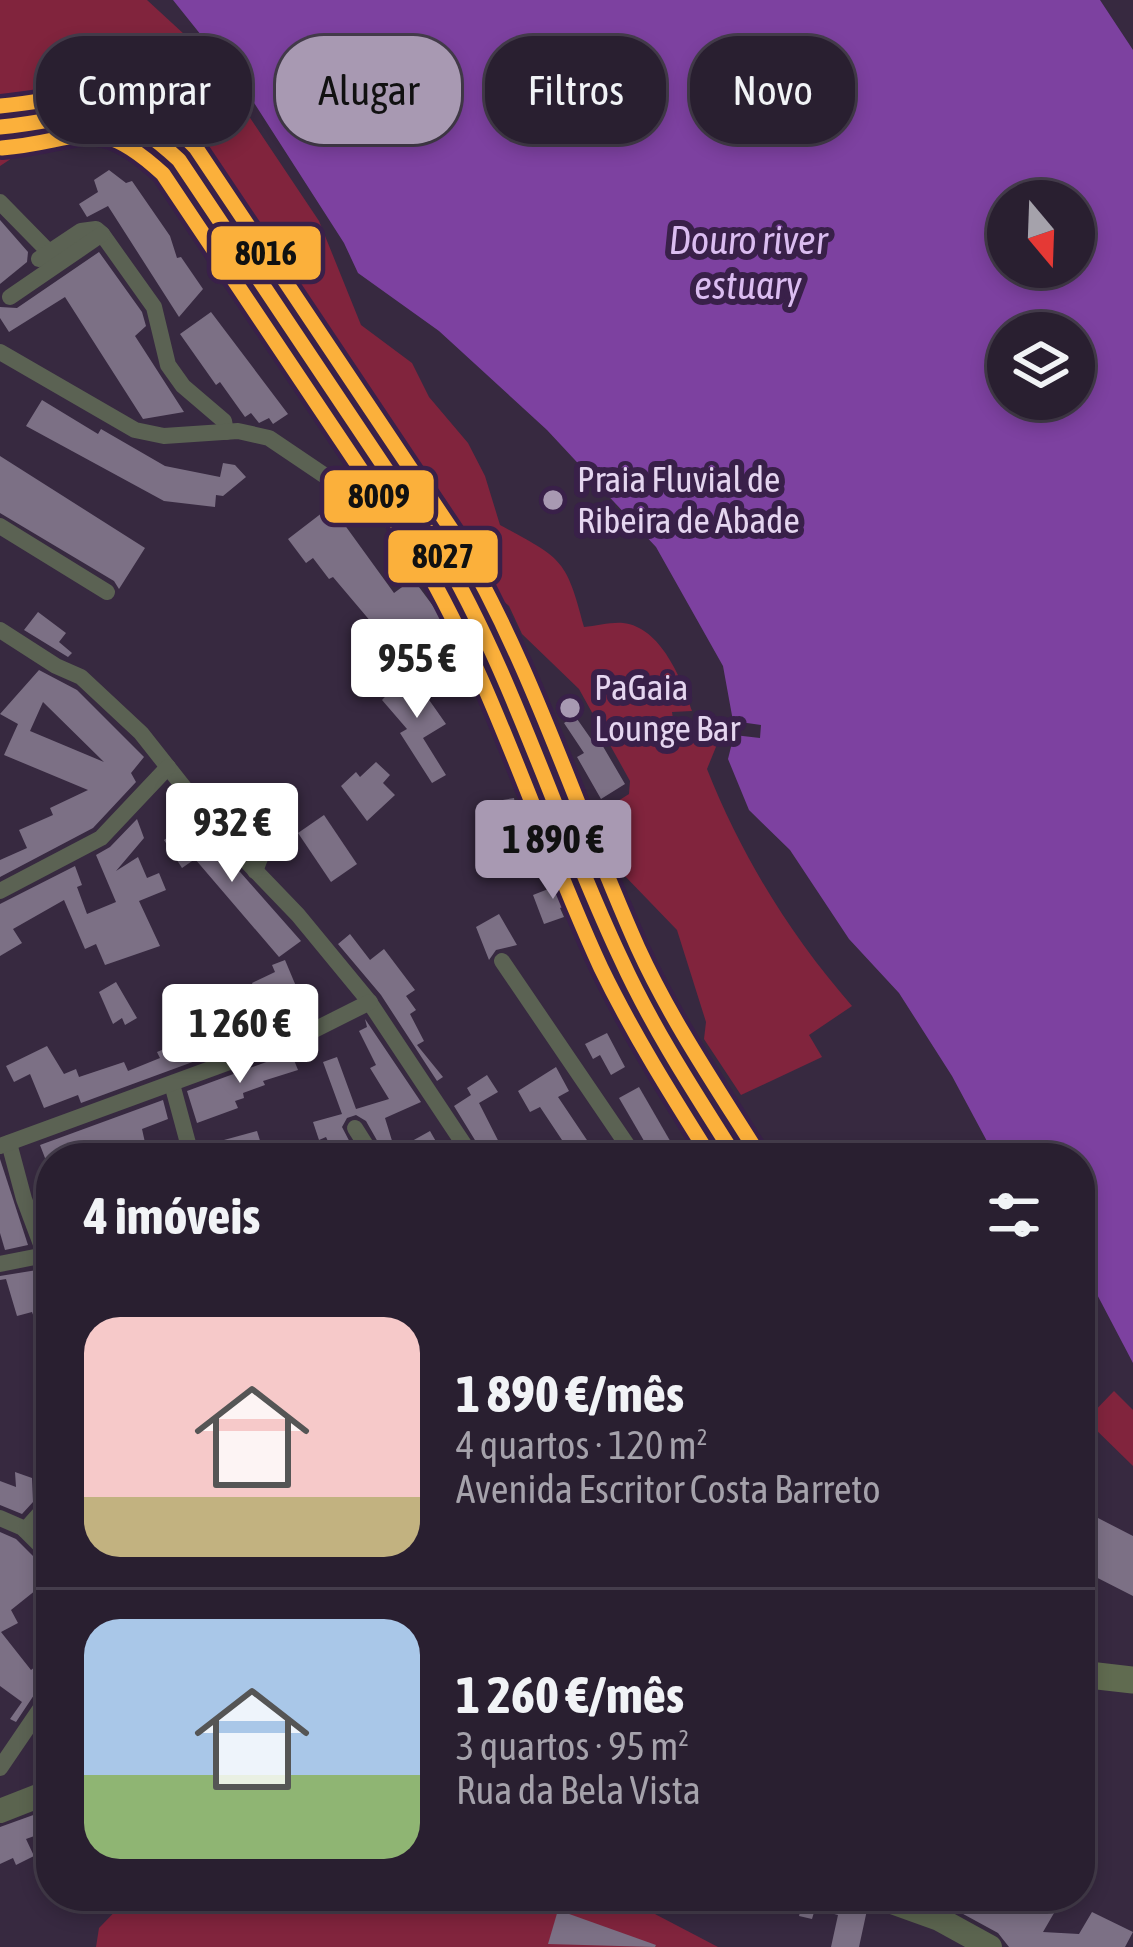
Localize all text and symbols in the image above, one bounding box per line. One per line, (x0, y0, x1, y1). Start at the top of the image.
chip: Comprar (36, 36, 252, 144)
chip: Alugar (276, 36, 461, 144)
chip: Filtros (485, 36, 666, 144)
chip: Novo (690, 36, 855, 144)
north arrow (987, 180, 1095, 288)
map controls (987, 180, 1095, 420)
water label: Douro river estuary (669, 218, 829, 307)
line badge: 8016 (209, 224, 323, 282)
text: 8016 (235, 234, 297, 272)
button: layers (987, 312, 1095, 420)
place label: Praia Fluvial de Ribeira de Abade (577, 458, 800, 541)
line badge: 8009 (322, 468, 436, 525)
text: 8009 (348, 477, 410, 515)
marker: Praia Fluvial de Ribeira de Abade (540, 487, 566, 513)
line badge: 8027 (386, 528, 500, 585)
text: 8027 (412, 537, 474, 575)
pin: 955 € (333, 619, 501, 721)
text: 955 € (378, 636, 456, 680)
place label: PaGaia Lounge Bar (594, 666, 742, 749)
marker: PaGaia Lounge Bar (557, 695, 583, 721)
pin: 932 € (148, 783, 316, 885)
text: 932 € (193, 800, 271, 844)
pin: 1 890 € (442, 800, 664, 902)
text: 1 890 € (502, 817, 604, 861)
pin: 1 260 € (129, 984, 351, 1086)
text: 1 260 € (189, 1001, 291, 1045)
icon: filters (981, 1182, 1047, 1248)
text: 4 imóveis (84, 1186, 260, 1245)
text: 1 890 €/mês (456, 1364, 684, 1423)
icon: home (180, 1365, 324, 1509)
text: 4 quartos · 120 m² (456, 1423, 708, 1467)
text: Avenida Escritor Costa Barreto (456, 1467, 881, 1511)
text: 1 260 €/mês (456, 1665, 684, 1724)
icon: home (180, 1667, 324, 1811)
text: 3 quartos · 95 m² (456, 1724, 689, 1768)
text: Rua da Bela Vista (456, 1768, 701, 1812)

